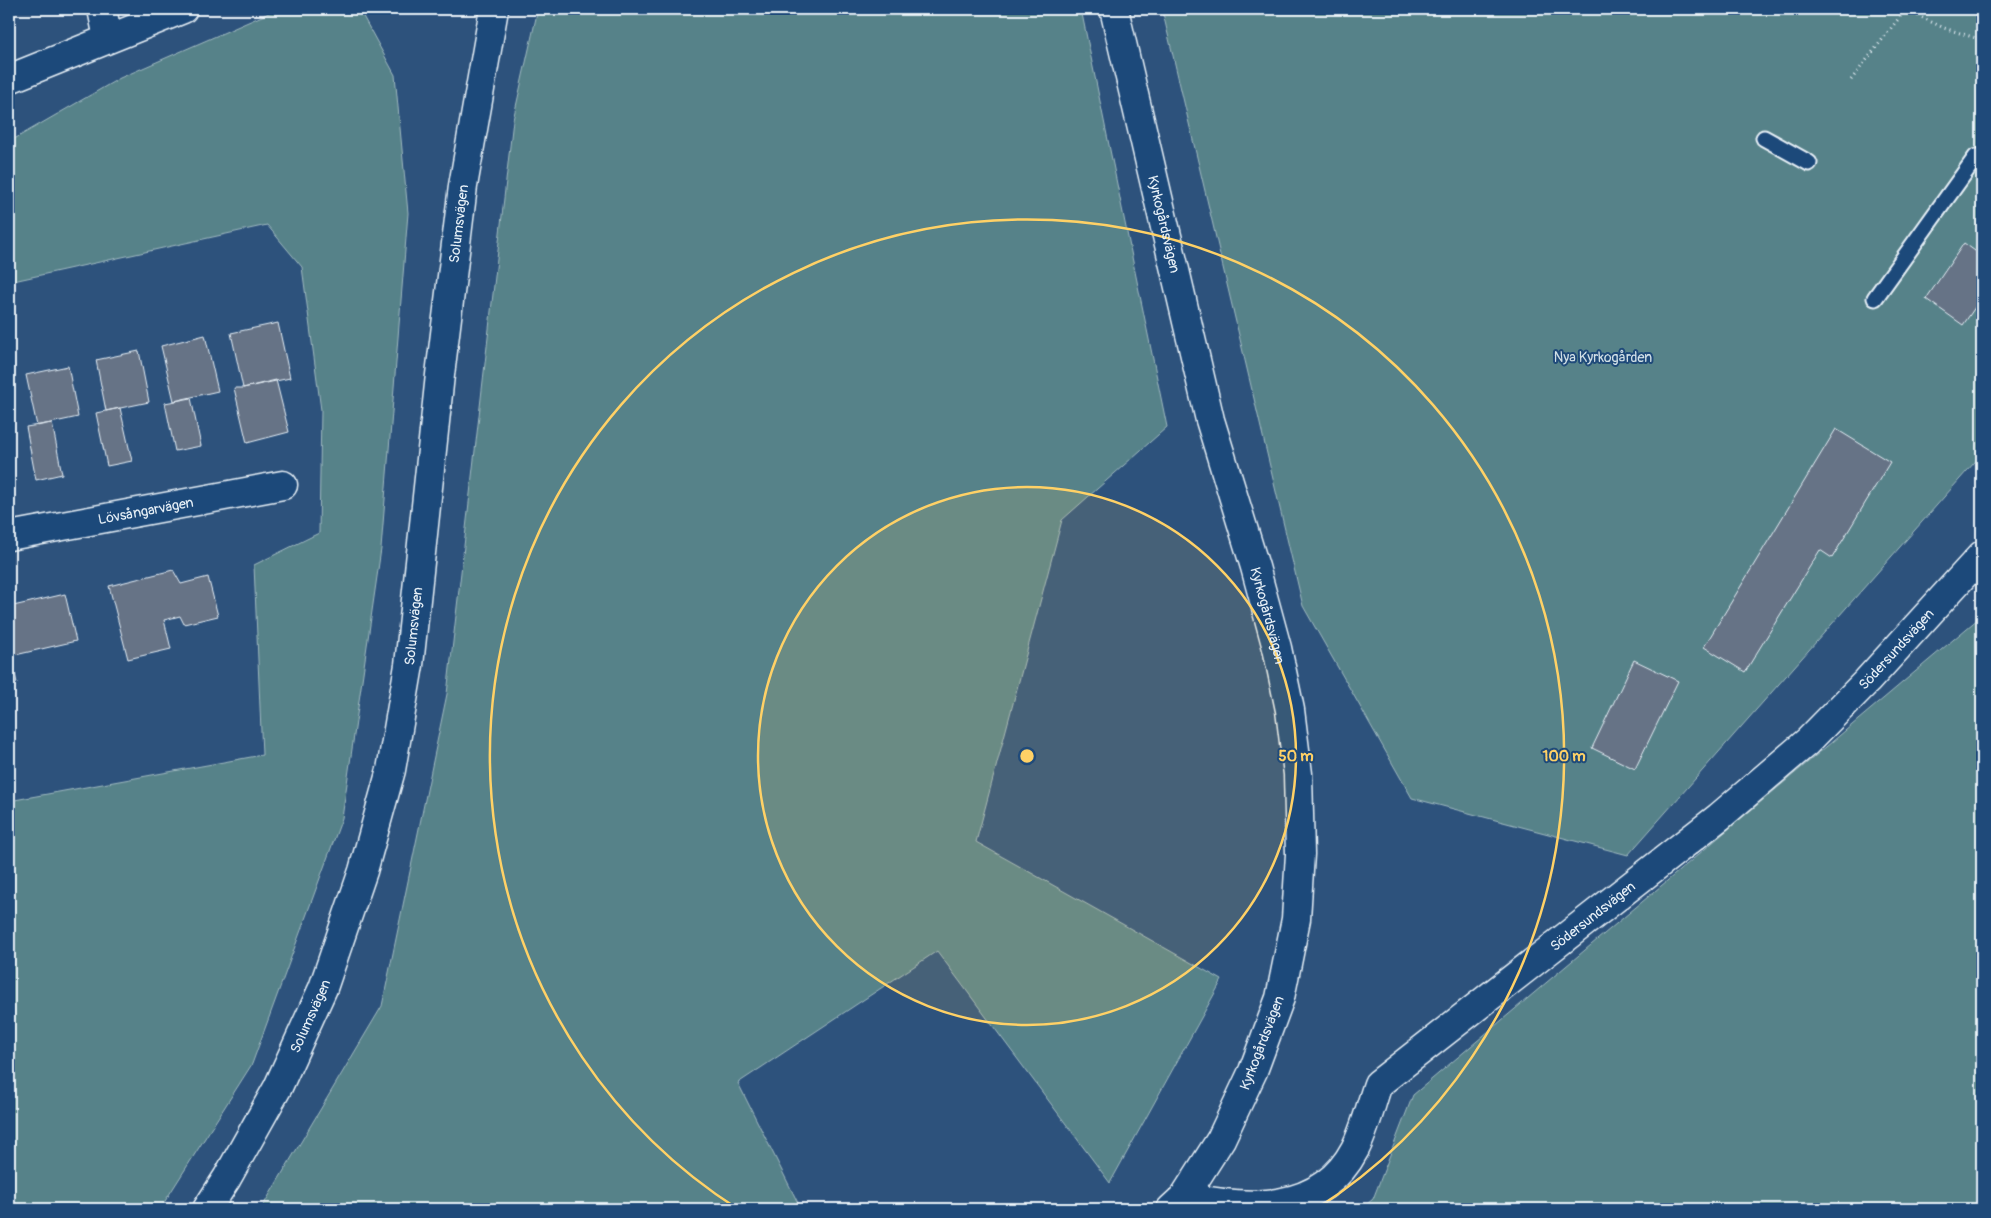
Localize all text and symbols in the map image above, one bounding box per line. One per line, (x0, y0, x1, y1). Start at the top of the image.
street label: Kyrkogårdsvägen (1145, 174, 1184, 275)
street label: Solumsvägen (445, 184, 472, 264)
park label: Nya Kyrkogården (1554, 349, 1652, 366)
street label: Lövsångarvägen (97, 493, 195, 528)
street label: Kyrkogårdsvägen (1247, 565, 1289, 666)
street label: Solumsvägen (401, 586, 426, 666)
street label: Södersundsvägen (1855, 605, 1937, 693)
centre of rings (1018, 747, 1036, 765)
text: 50 m (1279, 747, 1313, 766)
text: 100 m (1543, 747, 1585, 766)
street label: Södersundsvägen (1547, 877, 1639, 955)
street label: Solumsvägen (286, 977, 334, 1056)
street label: Kyrkogårdsvägen (1236, 993, 1288, 1092)

